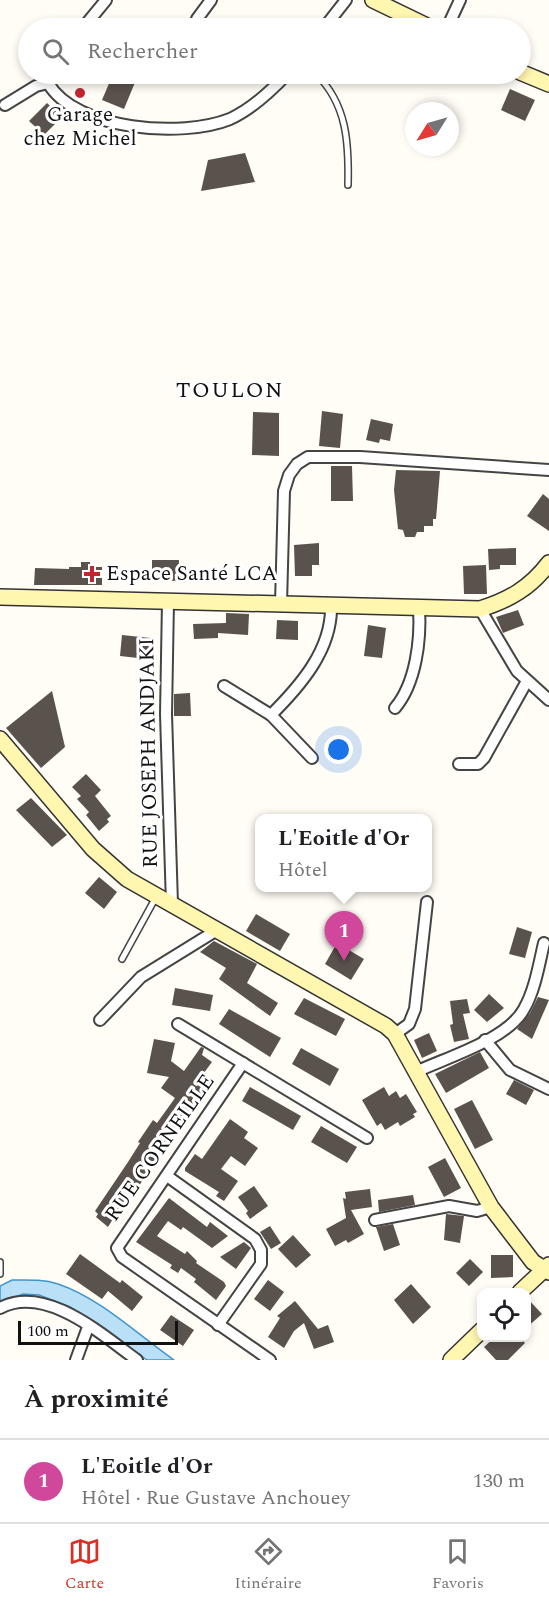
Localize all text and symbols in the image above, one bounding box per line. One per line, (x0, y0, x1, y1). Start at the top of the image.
search box (18, 18, 531, 84)
icon: search (39, 35, 72, 68)
text: Rechercher (87, 35, 198, 68)
marker: Garage chez Michel (73, 86, 87, 100)
place label: Garage chez Michel (23, 99, 137, 155)
north arrow (405, 102, 459, 156)
district label: TOULON (176, 374, 284, 407)
place label: Espace Santé LCA (106, 558, 278, 590)
marker: Espace Santé LCA (83, 565, 101, 583)
street label: RUE JOSEPH ANDJAKI (131, 638, 167, 868)
your location (324, 735, 353, 764)
popup (255, 814, 432, 892)
text: L'Eoitle d'Or (278, 822, 409, 855)
text: Hôtel (278, 855, 328, 885)
pin: 1 (324, 912, 364, 961)
street label: RUE CORNEILLE (97, 1068, 223, 1228)
map controls (477, 1288, 531, 1342)
button: locate (477, 1288, 531, 1342)
scale bar (18, 1318, 178, 1346)
text: 100 m (27, 1319, 69, 1343)
text: À proximité (24, 1379, 169, 1419)
text: L'Eoitle d'Or (81, 1450, 212, 1483)
text: 1 (38, 1466, 49, 1496)
text: 130 m (473, 1466, 525, 1496)
text: Hôtel · Rue Gustave Anchouey (81, 1483, 350, 1513)
tab: Carte (65, 1535, 104, 1595)
tab: Itinéraire (234, 1535, 302, 1595)
tab: Favoris (432, 1535, 484, 1595)

